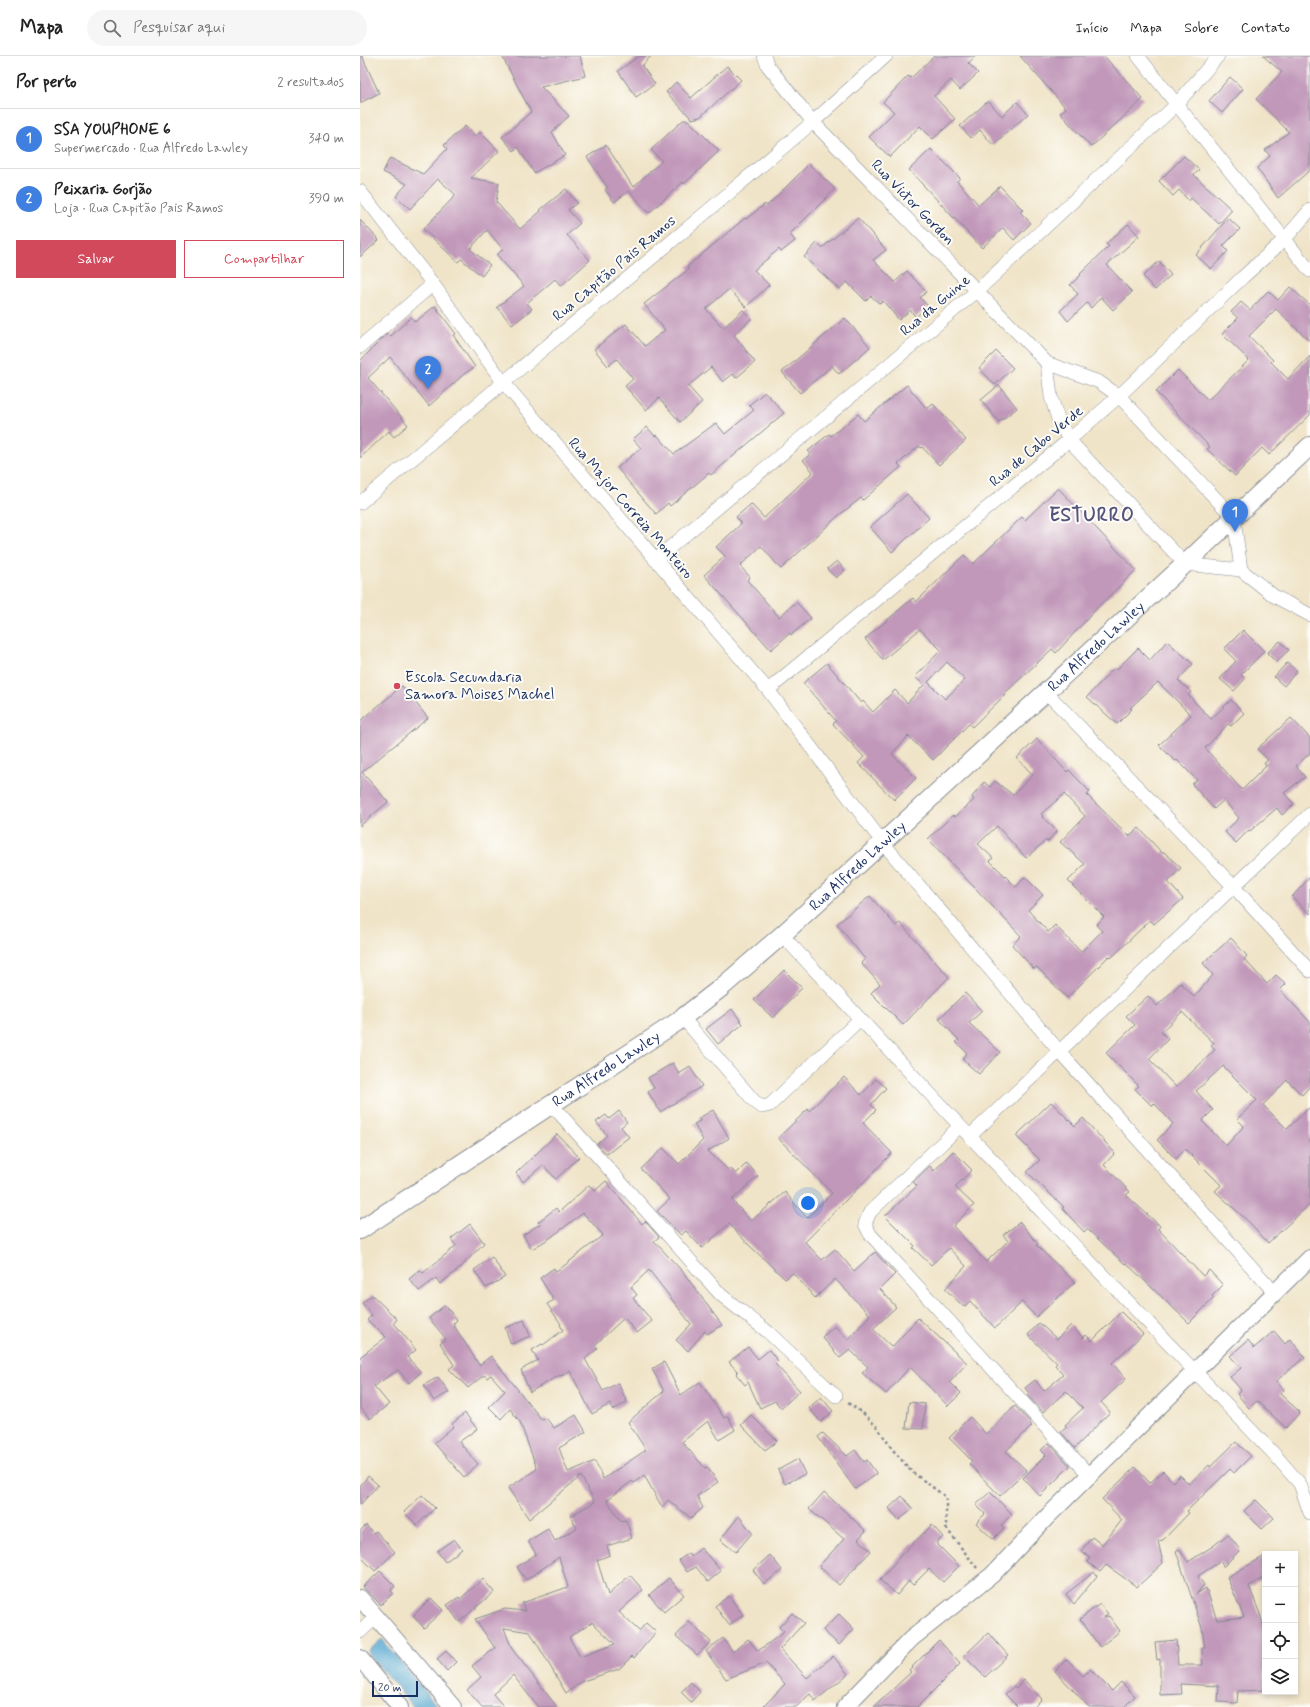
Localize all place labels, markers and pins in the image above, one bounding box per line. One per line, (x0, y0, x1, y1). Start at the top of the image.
pin: 2 (415, 356, 441, 389)
pin: 1 (1222, 499, 1248, 532)
place label: Escola Secundaria Samora Moises Machel (405, 668, 555, 705)
marker: Escola Secundaria Samora Moises Machel (392, 681, 402, 691)

